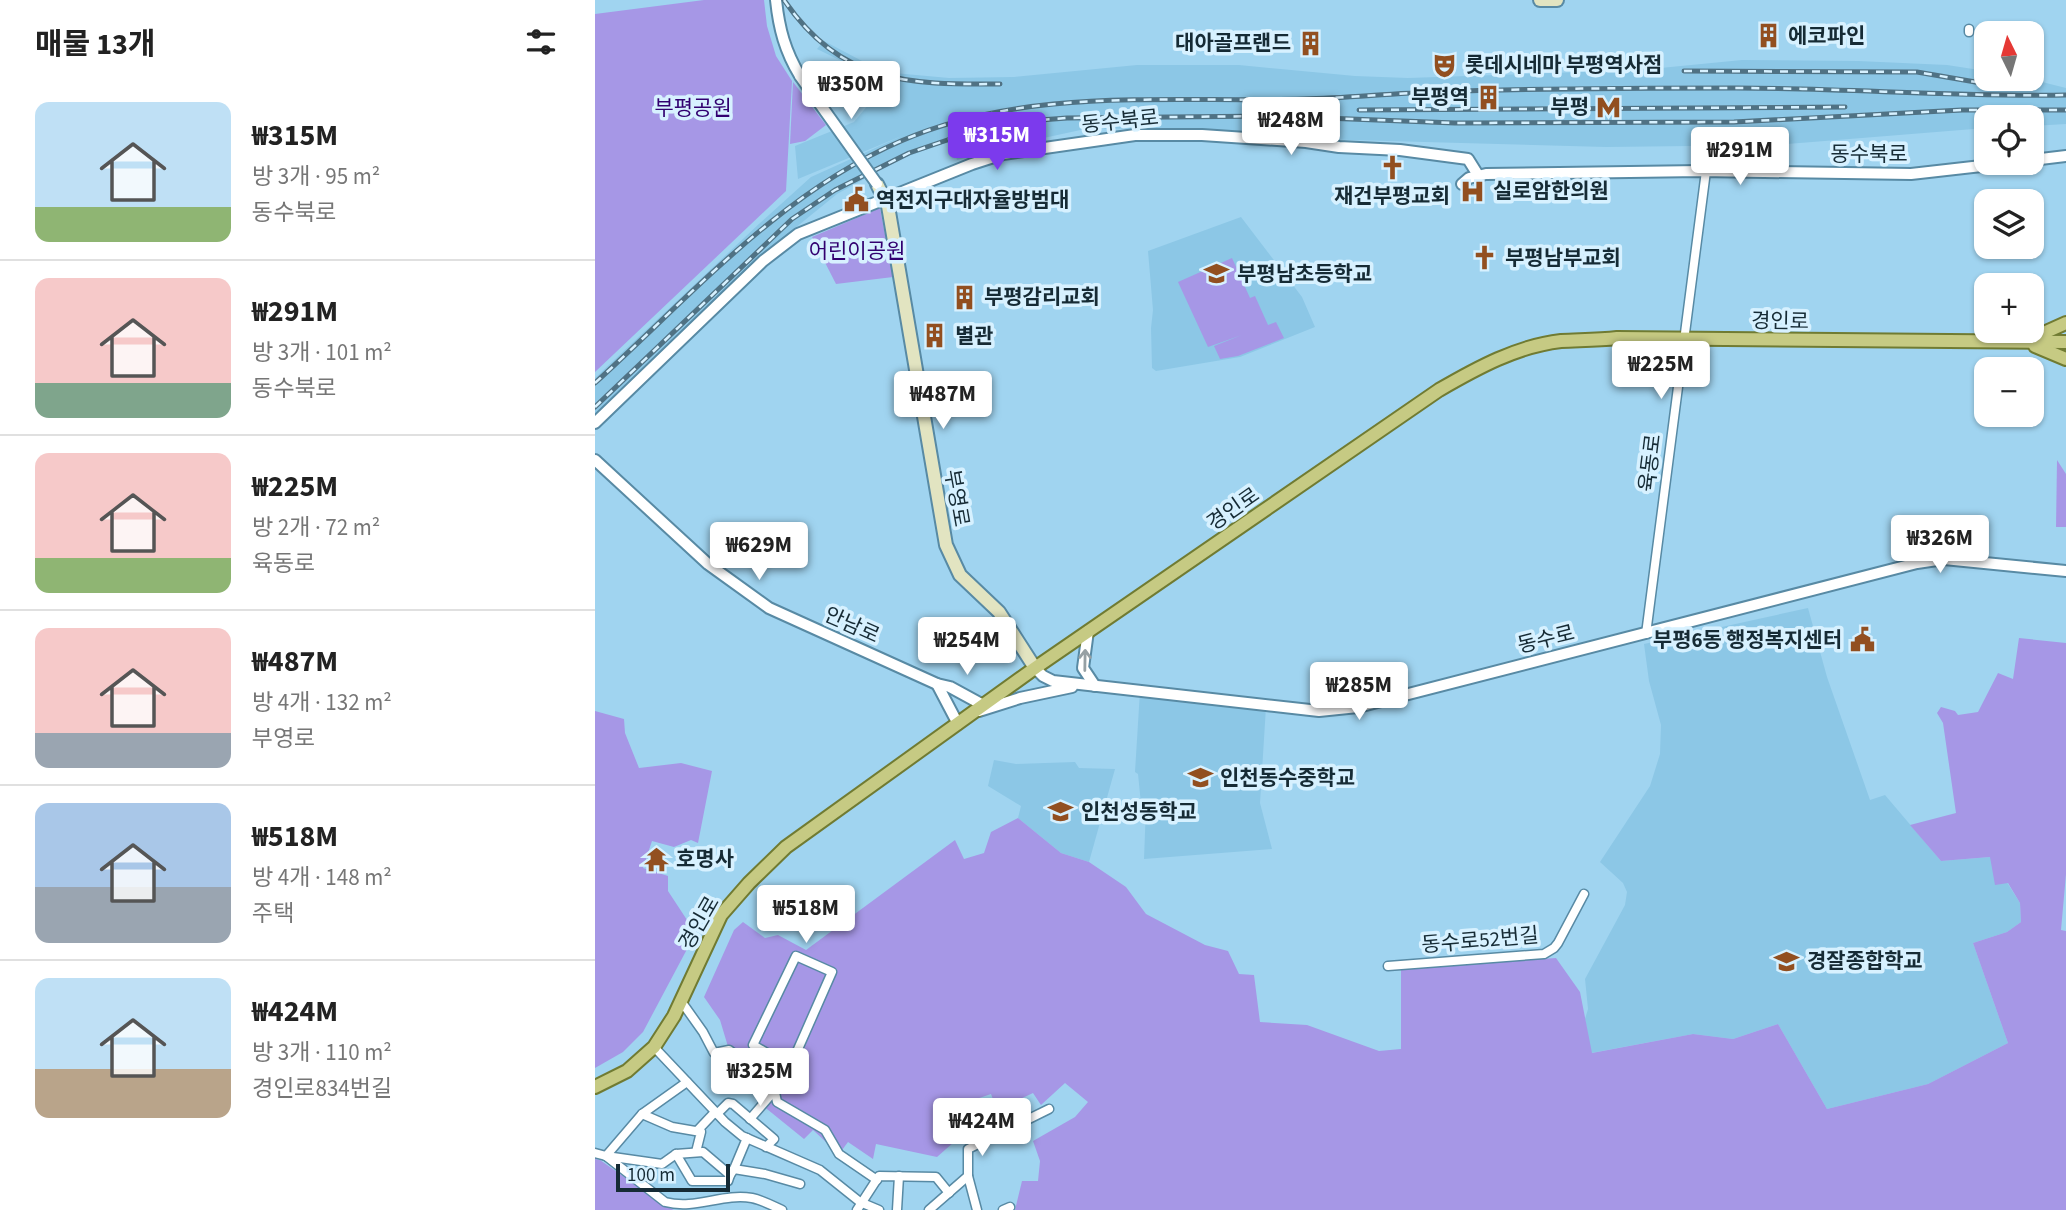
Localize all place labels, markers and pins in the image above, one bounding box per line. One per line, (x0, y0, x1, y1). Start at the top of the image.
place label: 에코파인 (1788, 21, 1865, 51)
building icon: 에코파인 (1754, 22, 1782, 50)
place label: 대아골프랜드 (1175, 28, 1291, 58)
building icon: 대아골프랜드 (1297, 29, 1325, 57)
place label: 롯데시네마 부평역사점 (1465, 50, 1662, 80)
theatre icon: 롯데시네마 부평역사점 (1431, 51, 1459, 79)
pin: ₩350M (802, 61, 900, 121)
place label: 부평역 (1411, 82, 1469, 112)
building icon: 부평역 (1475, 83, 1503, 111)
place label: 부평 (1550, 92, 1589, 122)
metro station icon: 부평 (1595, 93, 1623, 121)
pin: ₩248M (1242, 97, 1340, 157)
pin: ₩315M (948, 113, 1046, 172)
pin: ₩291M (1691, 128, 1789, 187)
church icon: 재건부평교회 (1378, 153, 1406, 181)
place label: 실로암한의원 (1493, 176, 1609, 206)
hospital icon: 실로암한의원 (1459, 177, 1487, 205)
place label: 재건부평교회 (1334, 181, 1450, 211)
place label: 역전지구대자율방범대 (876, 185, 1069, 215)
public building icon: 역전지구대자율방범대 (842, 186, 870, 214)
place label: 부평남부교회 (1505, 243, 1621, 273)
church icon: 부평남부교회 (1471, 244, 1499, 272)
place label: 부평남초등학교 (1237, 259, 1372, 289)
school or university icon: 부평남초등학교 (1203, 260, 1231, 288)
place label: 부평감리교회 (984, 282, 1100, 312)
building icon: 부평감리교회 (950, 283, 978, 311)
place label: 별관 (955, 321, 994, 351)
building icon: 별관 (921, 322, 949, 350)
pin: ₩225M (1612, 342, 1710, 401)
pin: ₩487M (894, 372, 992, 431)
pin: ₩326M (1891, 516, 1989, 575)
pin: ₩629M (710, 522, 808, 582)
pin: ₩254M (918, 618, 1016, 677)
place label: 부평6동 행정복지센터 (1653, 625, 1842, 655)
public building icon: 부평6동 행정복지센터 (1848, 626, 1876, 654)
pin: ₩285M (1310, 662, 1408, 722)
place label: 인천동수중학교 (1220, 763, 1355, 793)
school or university icon: 인천동수중학교 (1186, 764, 1214, 792)
place label: 인천성동학교 (1081, 797, 1197, 827)
school or university icon: 인천성동학교 (1047, 798, 1075, 826)
place label: 호명사 (676, 844, 734, 874)
temple icon: 호명사 (642, 845, 670, 873)
pin: ₩518M (757, 886, 855, 945)
place label: 경잘종합학교 (1807, 946, 1923, 976)
school or university icon: 경잘종합학교 (1773, 947, 1801, 975)
pin: ₩325M (711, 1048, 809, 1108)
pin: ₩424M (933, 1098, 1031, 1158)

